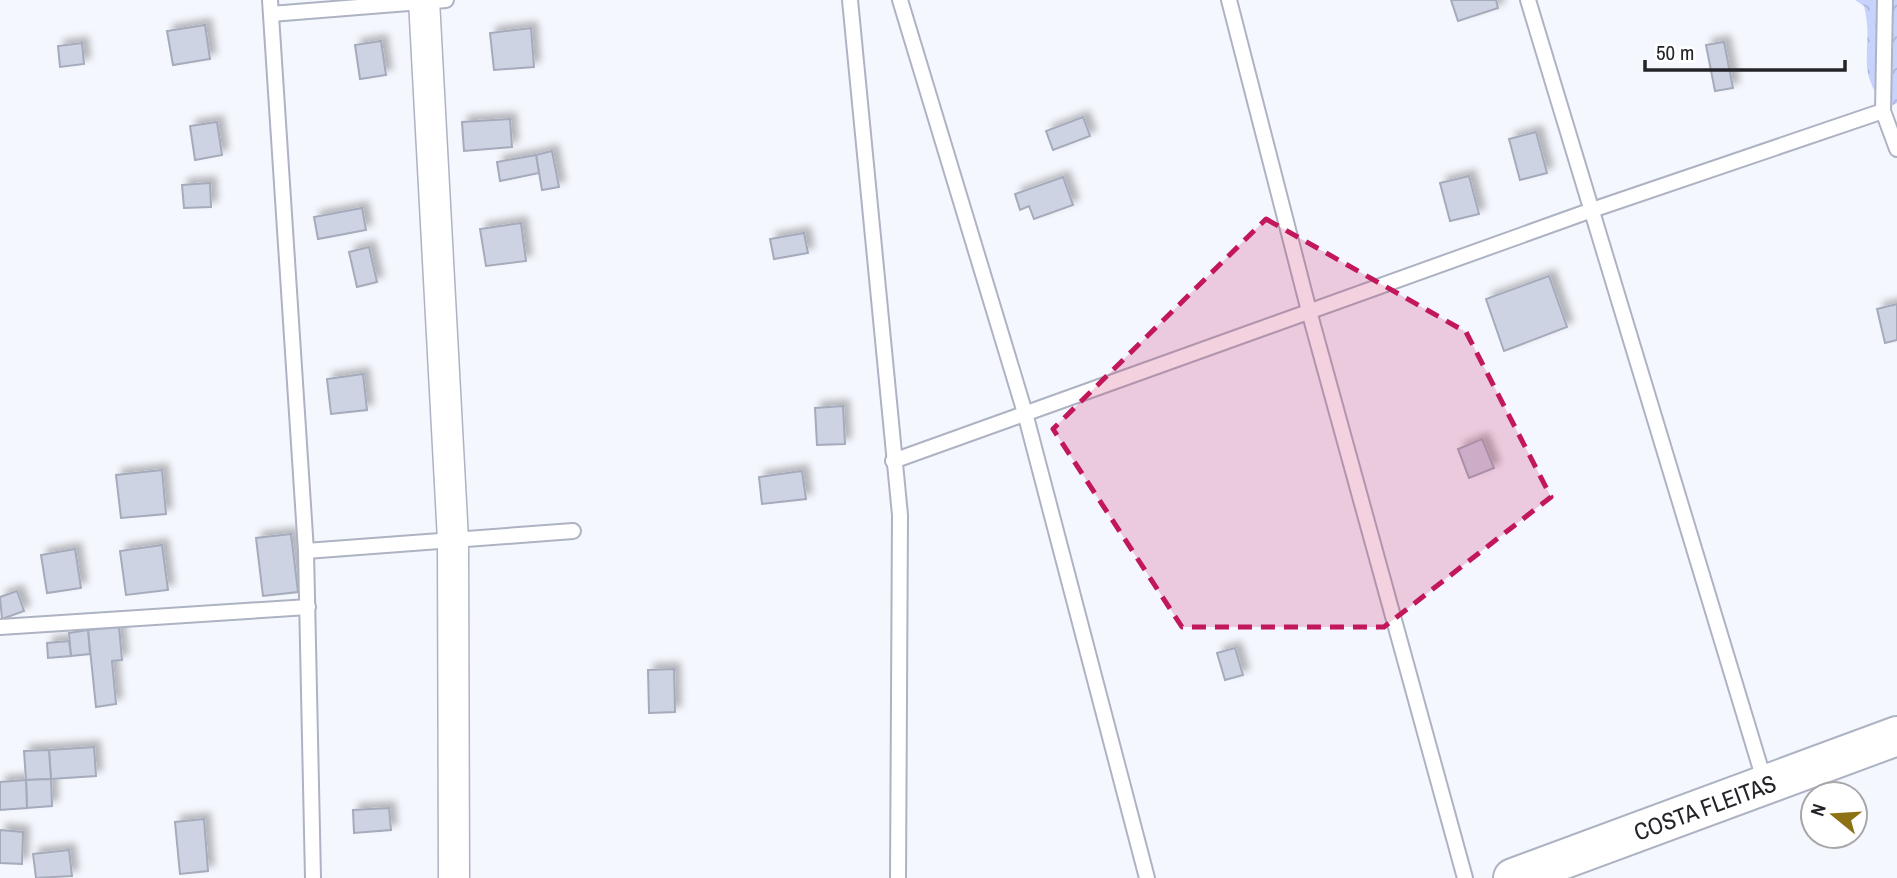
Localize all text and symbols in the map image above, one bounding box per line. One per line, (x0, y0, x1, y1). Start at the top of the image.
scale bar (1645, 28, 1844, 72)
text: 50 m (1656, 38, 1694, 67)
street label: COSTA FLEITAS (1629, 767, 1780, 848)
north arrow (1799, 780, 1869, 850)
text: N (1804, 800, 1832, 819)

